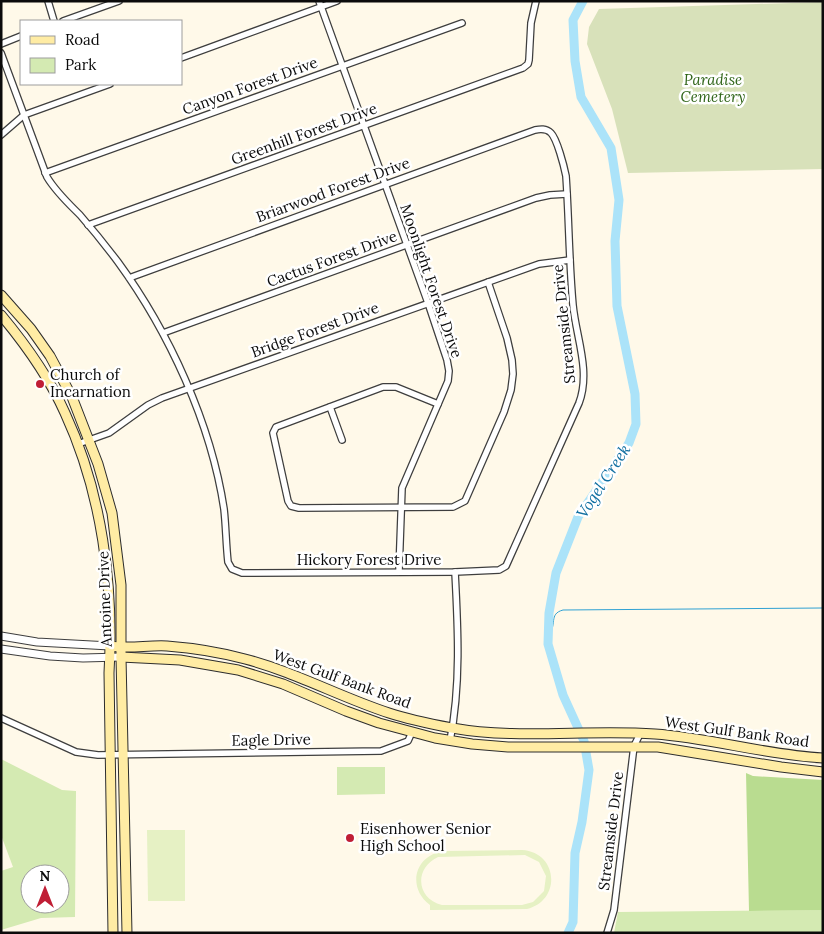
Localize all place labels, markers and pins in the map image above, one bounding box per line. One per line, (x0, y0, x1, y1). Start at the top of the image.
place label: Church of Incarnation (50, 365, 131, 401)
marker: Church of Incarnation (34, 378, 46, 390)
place label: Eisenhower Senior High School (360, 819, 491, 855)
marker: Eisenhower Senior High School (344, 832, 356, 844)

